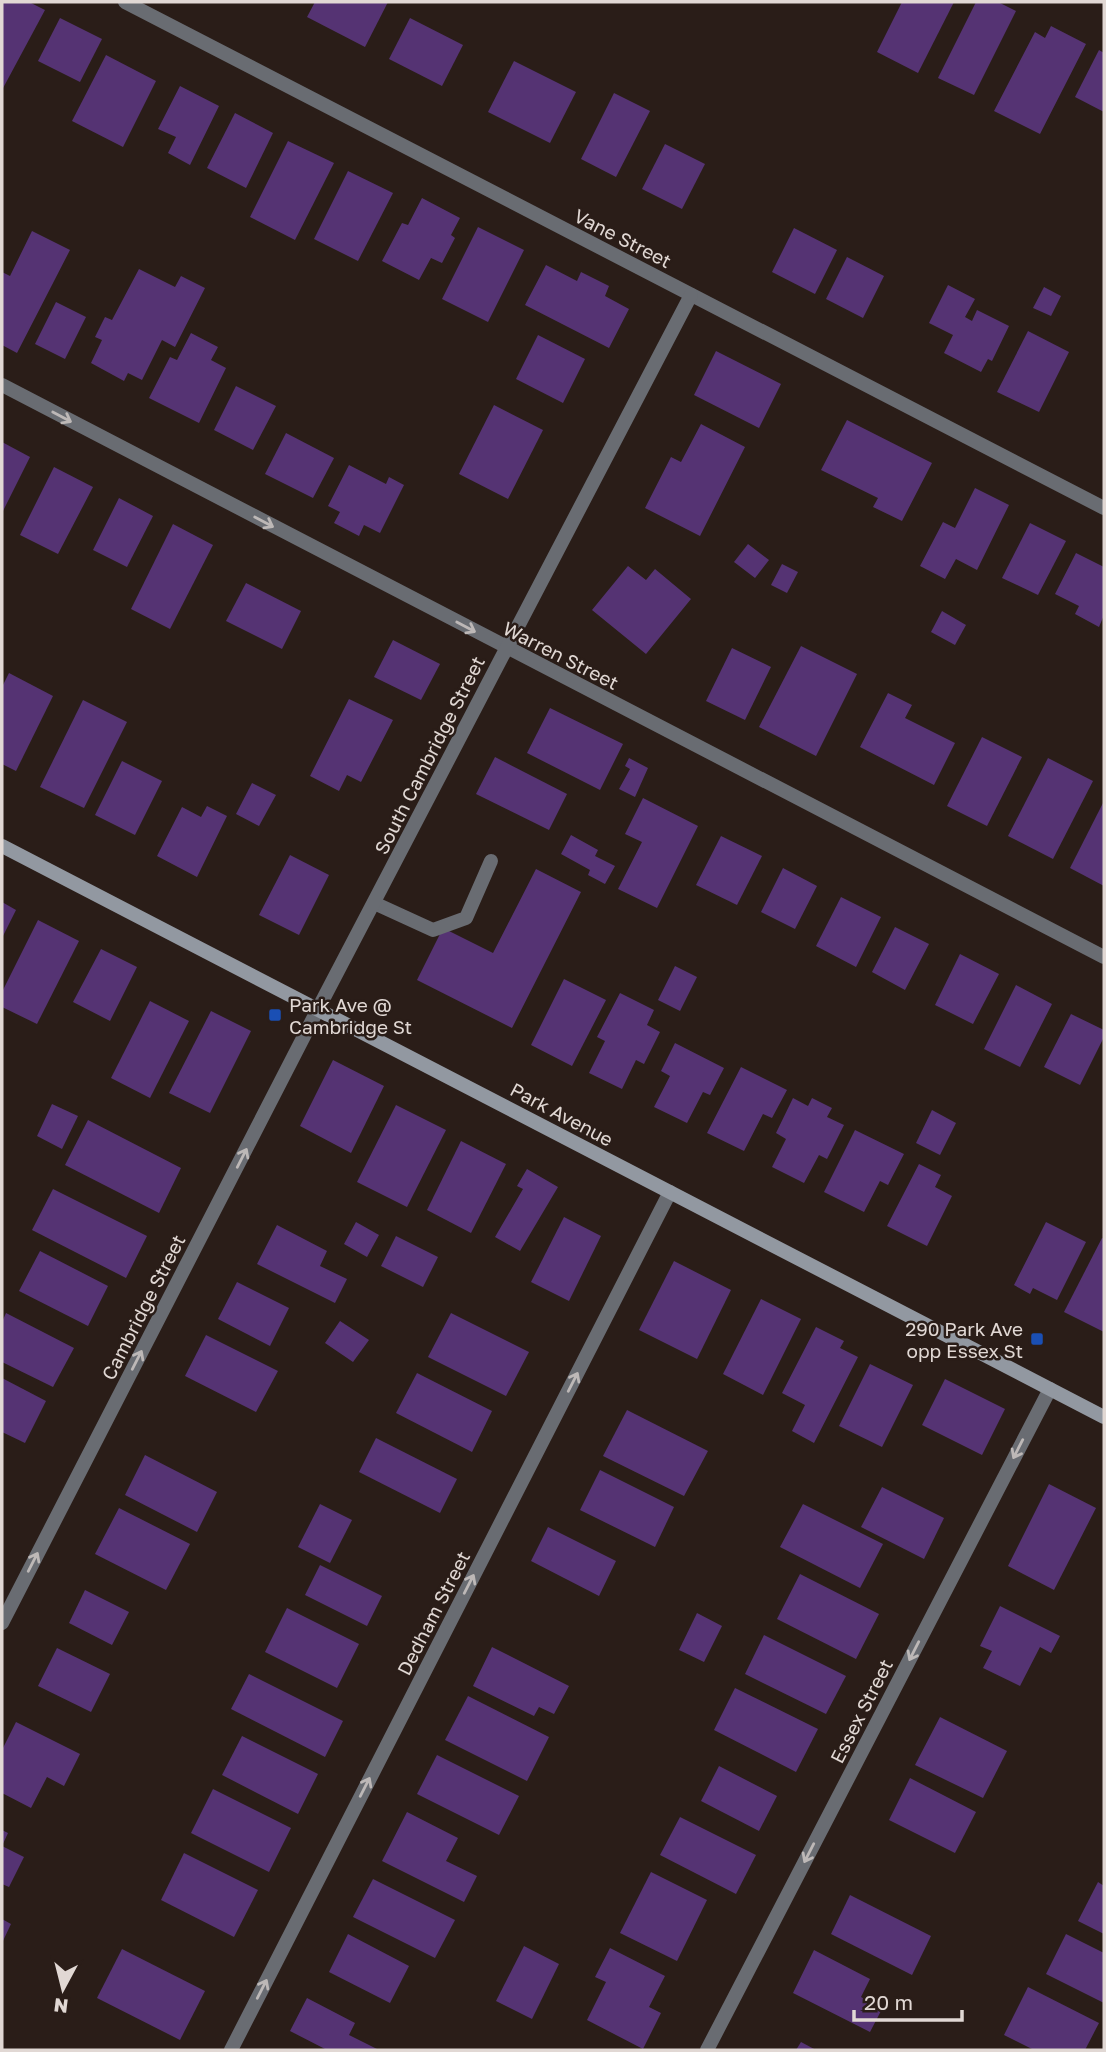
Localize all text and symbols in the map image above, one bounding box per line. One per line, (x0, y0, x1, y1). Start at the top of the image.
street label: Vane Street (571, 204, 675, 272)
one-way arrow (51, 411, 72, 424)
one-way arrow (253, 516, 274, 529)
street label: Warren Street (499, 616, 623, 694)
one-way arrow (455, 621, 476, 635)
street label: South Cambridge Street (369, 652, 489, 858)
place label: Park Ave @ Cambridge St (289, 993, 412, 1038)
marker: Park Ave @ Cambridge St (267, 1007, 283, 1023)
street label: Park Avenue (507, 1077, 617, 1151)
one-way arrow (235, 1148, 249, 1169)
street label: Cambridge Street (96, 1230, 190, 1384)
place label: 290 Park Ave opp Essex St (905, 1317, 1023, 1362)
marker: 290 Park Ave opp Essex St (1029, 1331, 1045, 1347)
one-way arrow (131, 1350, 145, 1371)
one-way arrow (566, 1372, 580, 1393)
one-way arrow (1011, 1438, 1025, 1459)
street label: Dedham Street (392, 1547, 474, 1679)
one-way arrow (27, 1552, 40, 1573)
one-way arrow (462, 1575, 476, 1595)
one-way arrow (906, 1640, 920, 1661)
street label: Essex Street (825, 1655, 897, 1767)
one-way arrow (359, 1777, 373, 1798)
one-way arrow (802, 1842, 815, 1863)
north arrow (28, 1954, 98, 2024)
scale bar (854, 1979, 962, 2023)
one-way arrow (255, 1980, 269, 2000)
text: 20 m (864, 1989, 913, 2015)
text: N (52, 1994, 69, 2019)

